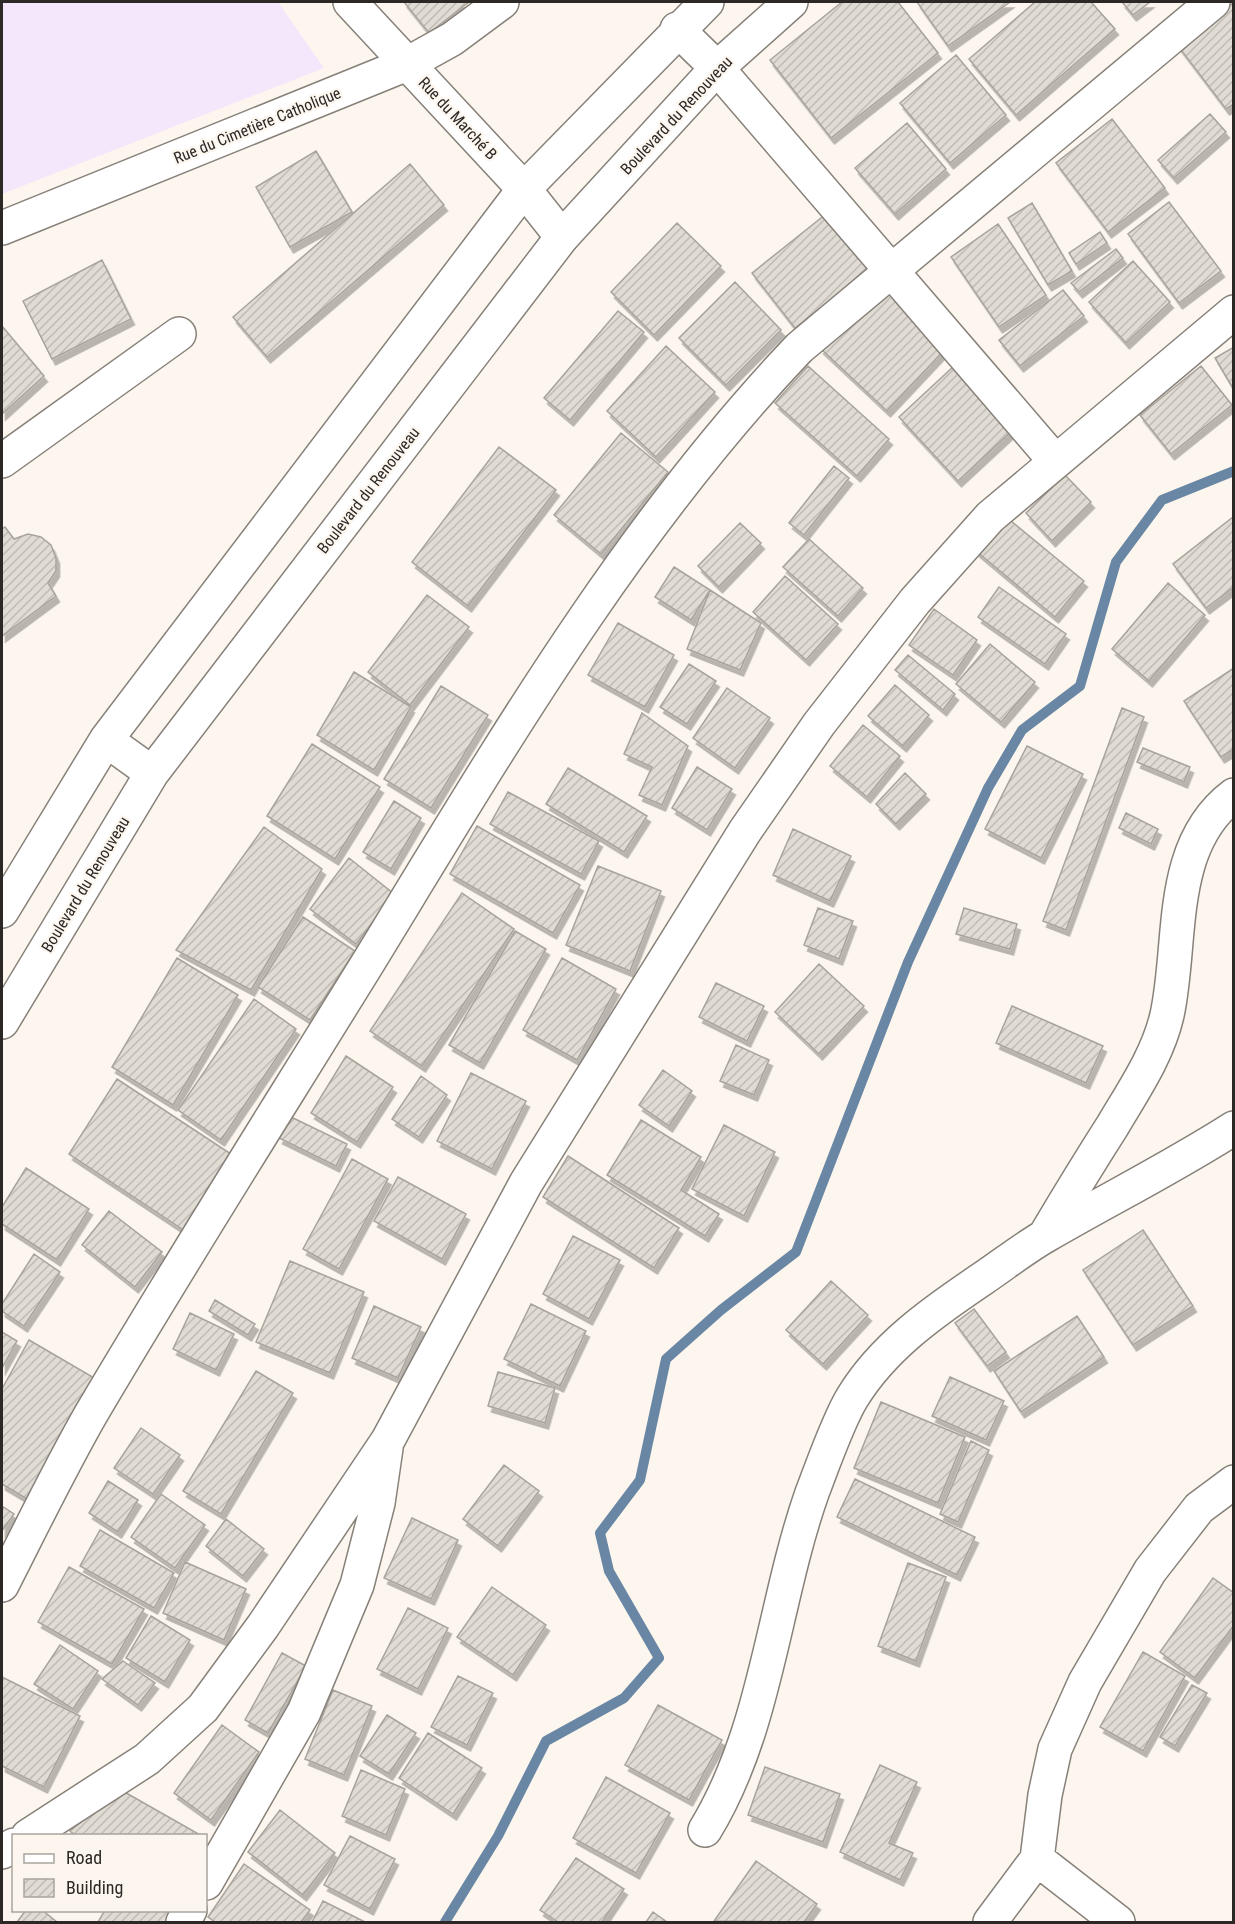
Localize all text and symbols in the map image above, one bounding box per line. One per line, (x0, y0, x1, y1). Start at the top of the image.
street label: Boulevard du Renouveau (617, 52, 736, 178)
street label: Rue du Marché B (414, 73, 501, 164)
street label: Rue du Cimetière Catholique (171, 83, 344, 168)
street label: Boulevard du Renouveau (313, 423, 424, 557)
street label: Boulevard du Renouveau (37, 813, 133, 955)
legend (12, 1834, 207, 1912)
text: Road (66, 1847, 102, 1868)
text: Building (66, 1877, 123, 1898)

